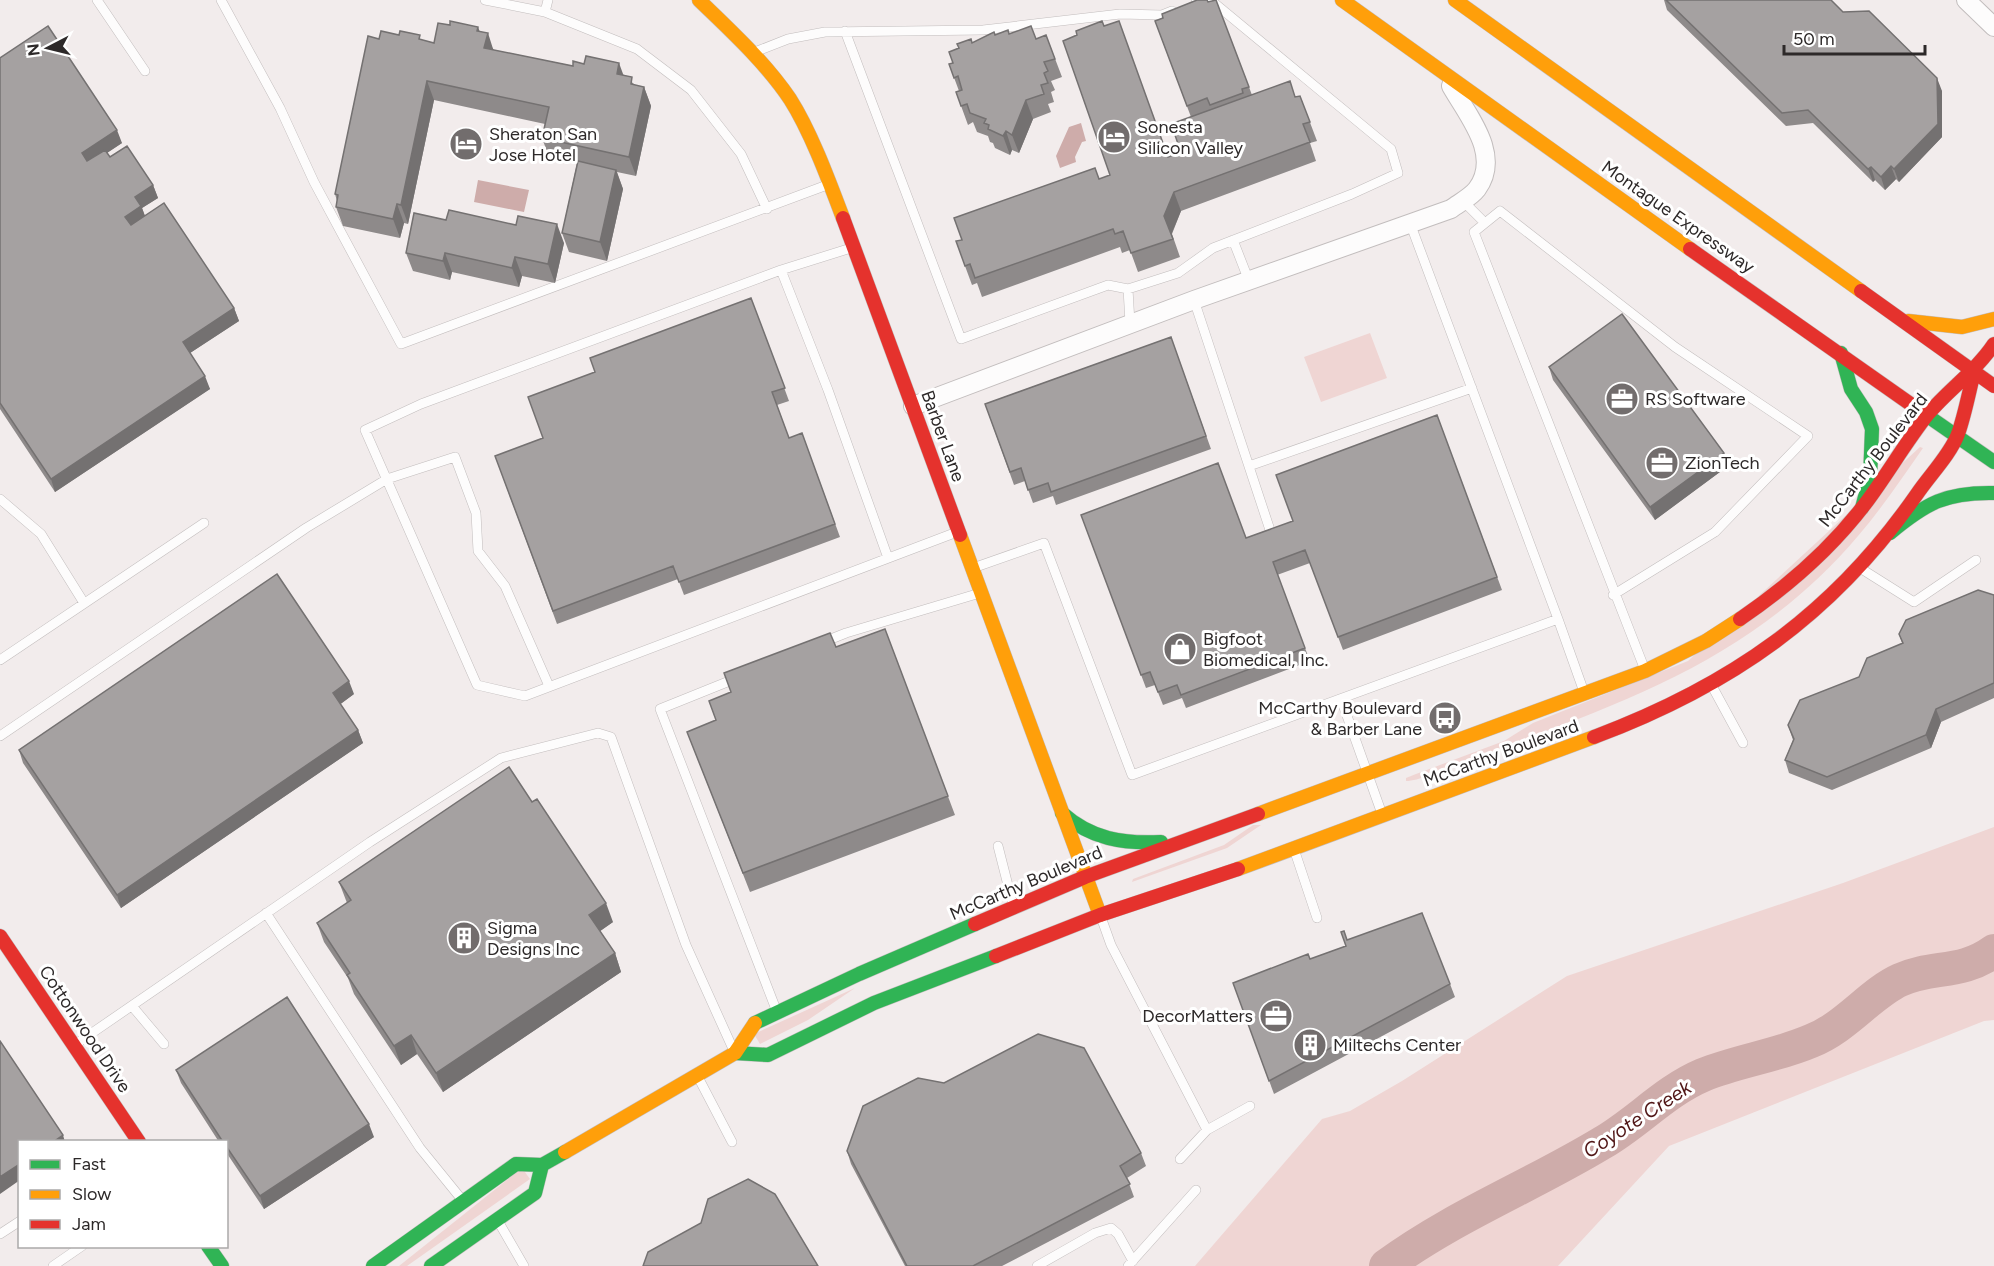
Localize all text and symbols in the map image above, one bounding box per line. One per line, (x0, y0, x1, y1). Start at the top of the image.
north arrow (18, 18, 78, 78)
scale bar (1784, 18, 1925, 56)
text: 50 m (1793, 28, 1835, 50)
text: N (23, 42, 44, 57)
place label: Sonesta Silicon Valley (1137, 116, 1243, 159)
hotel icon: Sonesta Silicon Valley (1096, 119, 1132, 155)
place label: Sheraton San Jose Hotel (489, 123, 597, 166)
hotel icon: Sheraton San Jose Hotel (448, 126, 484, 162)
street label: Montague Expressway (1597, 156, 1759, 278)
office icon: RS Software (1604, 381, 1640, 417)
street label: Barber Lane (916, 387, 970, 485)
place label: RS Software (1645, 388, 1746, 410)
street label: McCarthy Boulevard (1814, 389, 1932, 531)
office icon: ZionTech (1644, 445, 1680, 481)
place label: ZionTech (1685, 452, 1760, 474)
place label: Bigfoot Biomedical, Inc. (1203, 628, 1328, 671)
shop icon: Bigfoot Biomedical, Inc. (1162, 631, 1198, 667)
place label: McCarthy Boulevard & Barber Lane (1258, 697, 1422, 740)
bus stop icon: McCarthy Boulevard & Barber Lane (1427, 700, 1463, 736)
street label: McCarthy Boulevard (1420, 715, 1582, 791)
street label: McCarthy Boulevard (946, 841, 1106, 925)
place label: Sigma Designs Inc (487, 917, 580, 960)
building icon: Sigma Designs Inc (446, 920, 482, 956)
street label: Cottonwood Drive (34, 961, 136, 1097)
office icon: DecorMatters (1258, 998, 1294, 1034)
place label: DecorMatters (1142, 1005, 1253, 1027)
building icon: Miltechs Center (1292, 1027, 1328, 1063)
place label: Miltechs Center (1333, 1034, 1461, 1056)
water label: Coyote Creek (1578, 1074, 1697, 1163)
legend (18, 1140, 228, 1248)
text: Fast (72, 1153, 106, 1175)
text: Slow (72, 1183, 111, 1205)
text: Jam (72, 1213, 106, 1235)

